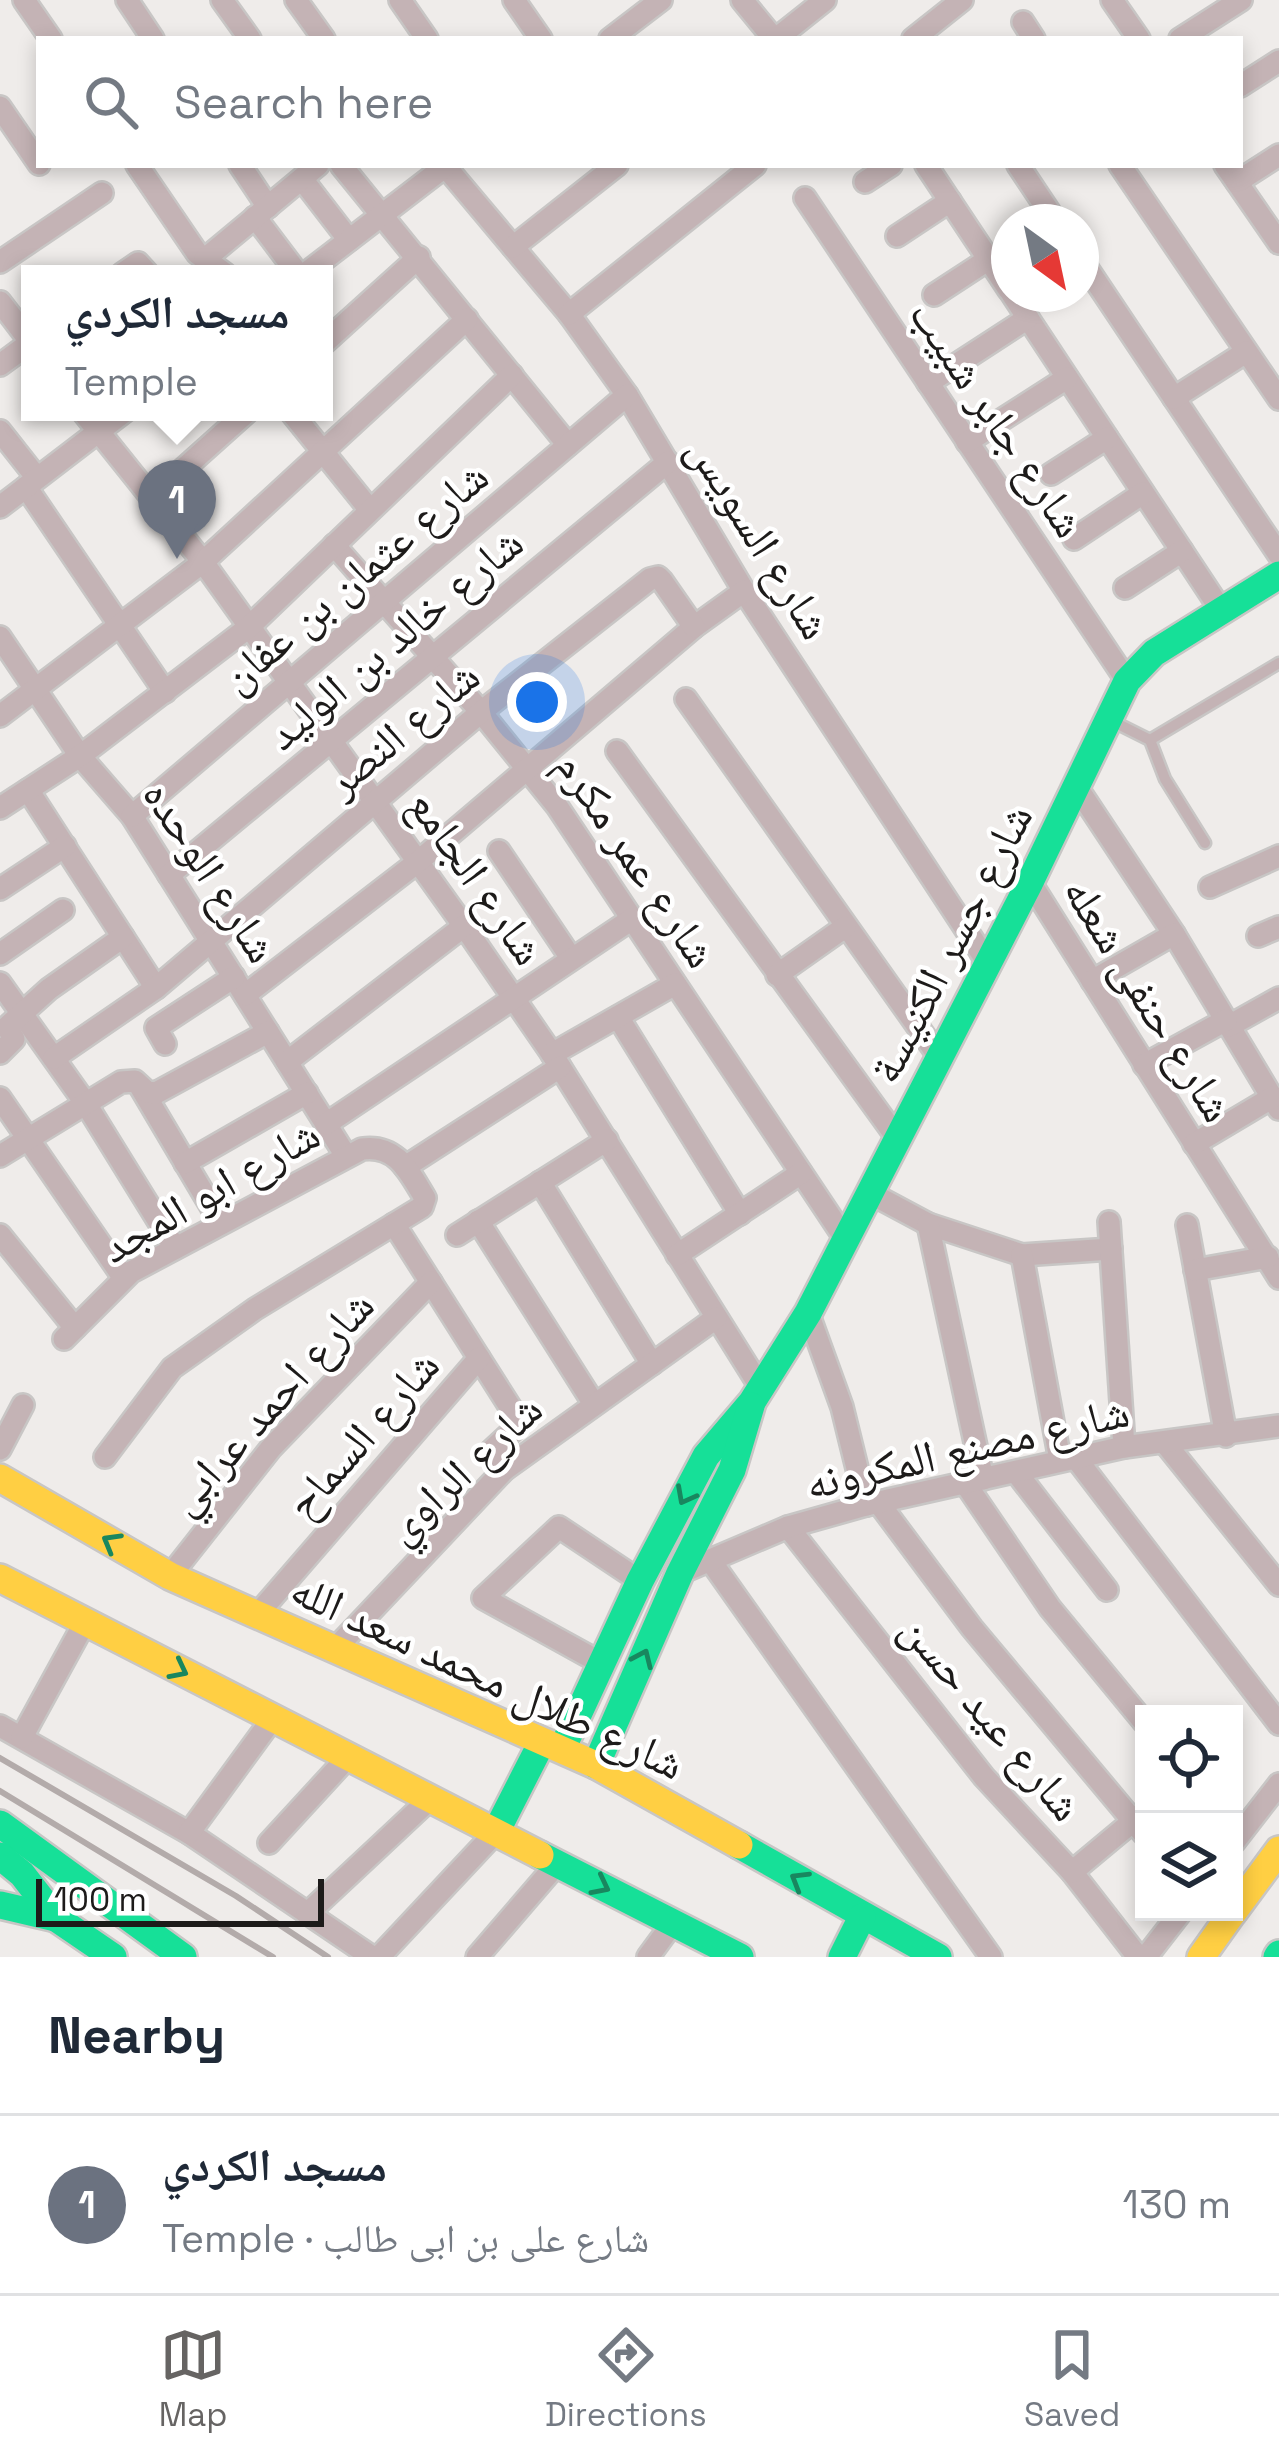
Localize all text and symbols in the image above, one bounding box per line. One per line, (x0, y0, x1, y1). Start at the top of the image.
search box (36, 36, 1243, 168)
icon: search (78, 69, 144, 135)
text: Search here (174, 74, 433, 131)
north arrow (991, 204, 1099, 312)
popup (21, 265, 333, 421)
text: مسجد الكردي (64, 284, 290, 341)
street label: شارع جابر شبيب (897, 288, 1098, 548)
text: Temple (64, 357, 198, 406)
street label: شارع السويس (675, 425, 845, 650)
street label: شارع عثمان بن عفان (209, 448, 500, 705)
pin: 1 (138, 460, 216, 559)
street label: شارع خالد بن الوليد (254, 514, 535, 762)
street label: شارع النصر (313, 648, 491, 810)
your location (507, 672, 567, 732)
street label: شارع عمر مكرم (542, 740, 730, 980)
street label: شارع الوحده (130, 769, 291, 973)
street label: شارع الجامع (396, 779, 557, 976)
street label: شارع جسر الكنيسة (856, 794, 1045, 1092)
street label: شارع حنفى شعله (1051, 866, 1247, 1132)
street label: شارع ابو المجد (91, 1105, 330, 1276)
street label: شارع احمد عرابي (155, 1278, 392, 1531)
street label: شارع السماح (273, 1338, 451, 1531)
street label: شارع الراوي (373, 1381, 559, 1561)
street label: شارع مصنع المكرونه (800, 1383, 1134, 1512)
one-way arrow (676, 1484, 699, 1505)
one-way arrow (102, 1533, 124, 1556)
street label: شارع طلال محمد سعد الله (282, 1560, 693, 1793)
street label: شارع عيد حسن (888, 1602, 1095, 1833)
one-way arrow (628, 1648, 652, 1670)
one-way arrow (166, 1656, 188, 1679)
map controls (1135, 1705, 1243, 1921)
button: locate (1135, 1705, 1243, 1813)
button: layers (1135, 1813, 1243, 1921)
one-way arrow (790, 1871, 812, 1894)
one-way arrow (588, 1872, 610, 1895)
scale bar (36, 1873, 324, 1926)
text: 100 m (54, 1879, 147, 1921)
text: Nearby (48, 2003, 225, 2068)
text: مسجد الكردي (162, 2137, 387, 2194)
text: 1 (78, 2180, 96, 2229)
text: 130 m (1123, 2180, 1231, 2229)
text: Temple · شارع على بن ابى طالب (162, 2214, 649, 2263)
tab: Map (159, 2322, 227, 2436)
tab: Directions (545, 2322, 707, 2436)
tab: Saved (1024, 2322, 1120, 2436)

